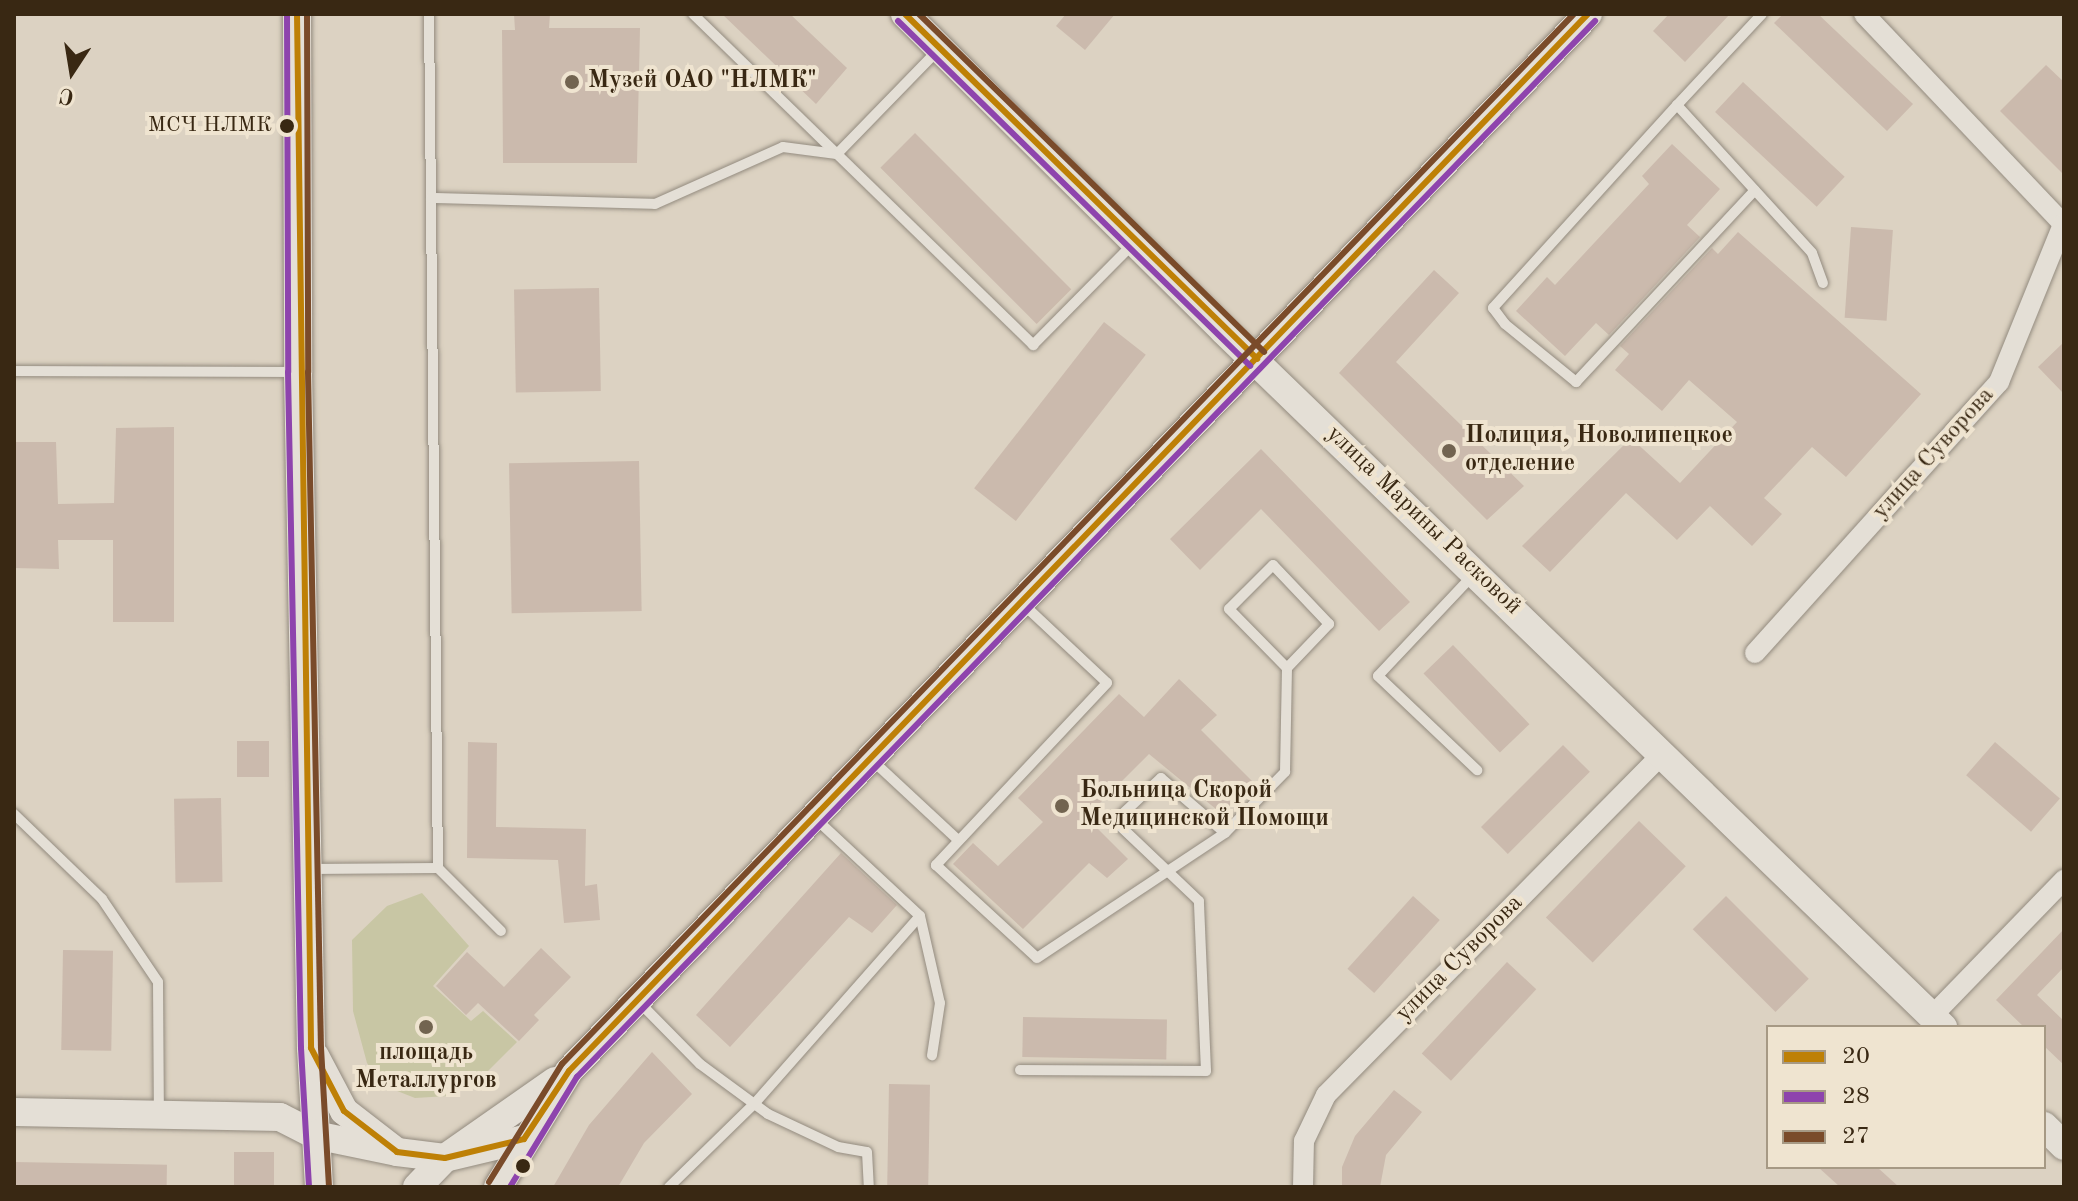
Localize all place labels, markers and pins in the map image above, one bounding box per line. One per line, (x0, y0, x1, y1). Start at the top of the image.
place label: Музей ОАО "НЛМК" (588, 68, 817, 96)
marker: Музей ОАО "НЛМК" (563, 73, 581, 91)
place label: МСЧ НЛМК (148, 113, 272, 139)
marker: МСЧ НЛМК (279, 118, 295, 134)
place label: Полиция, Новолипецкое отделение (1465, 423, 1733, 479)
marker: Полиция, Новолипецкое отделение (1440, 442, 1458, 460)
place label: Больница Скорой Медицинской Помощи (1080, 778, 1329, 834)
marker: Больница Скорой Медицинской Помощи (1051, 795, 1073, 817)
marker: площадь Металлургов (417, 1018, 435, 1036)
place label: площадь Металлургов (355, 1040, 497, 1096)
unlabelled marker (515, 1158, 531, 1174)

